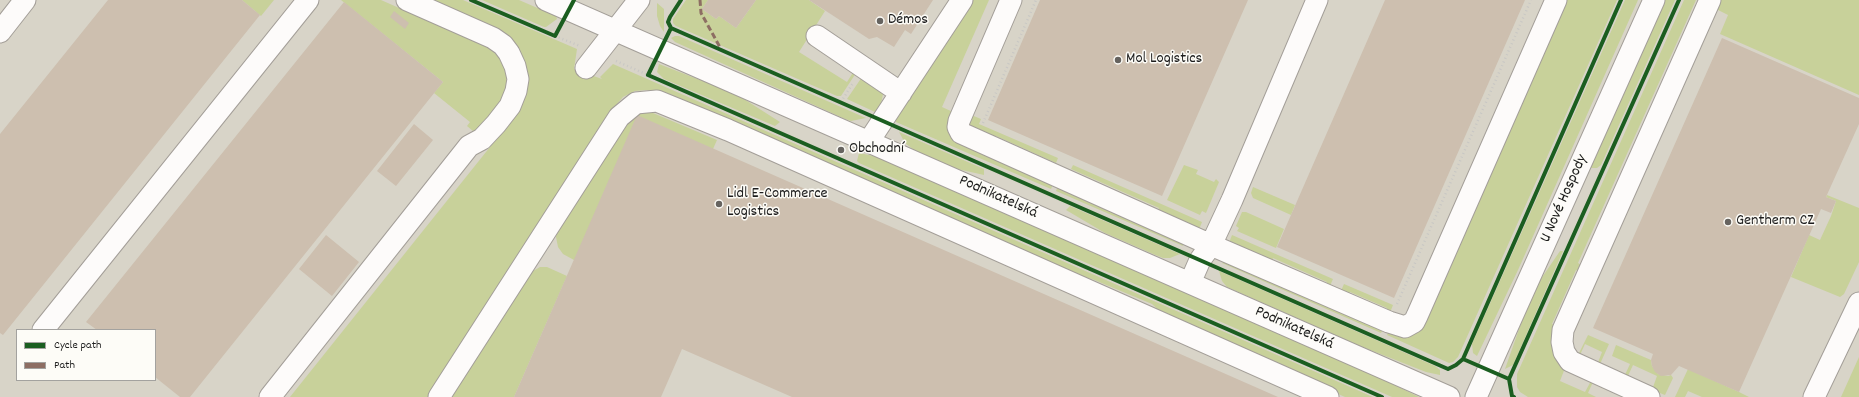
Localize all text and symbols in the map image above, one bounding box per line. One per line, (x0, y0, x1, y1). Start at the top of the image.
place label: Démos (888, 11, 928, 31)
marker: Démos (875, 16, 885, 26)
place label: Mol Logistics (1126, 50, 1202, 70)
marker: Mol Logistics (1113, 55, 1123, 65)
place label: Obchodní (849, 140, 904, 160)
marker: Obchodní (836, 145, 846, 155)
street label: U Nové Hospody (1537, 152, 1593, 246)
street label: Podnikatelská (956, 172, 1040, 224)
place label: Lidl E-Commerce Logistics (727, 185, 828, 223)
marker: Lidl E-Commerce Logistics (714, 199, 724, 209)
place label: Gentherm CZ (1736, 212, 1814, 232)
marker: Gentherm CZ (1723, 217, 1733, 227)
street label: Podnikatelská (1252, 303, 1336, 355)
legend (16, 329, 156, 381)
text: Cycle path (54, 337, 102, 354)
text: Path (54, 357, 75, 374)

